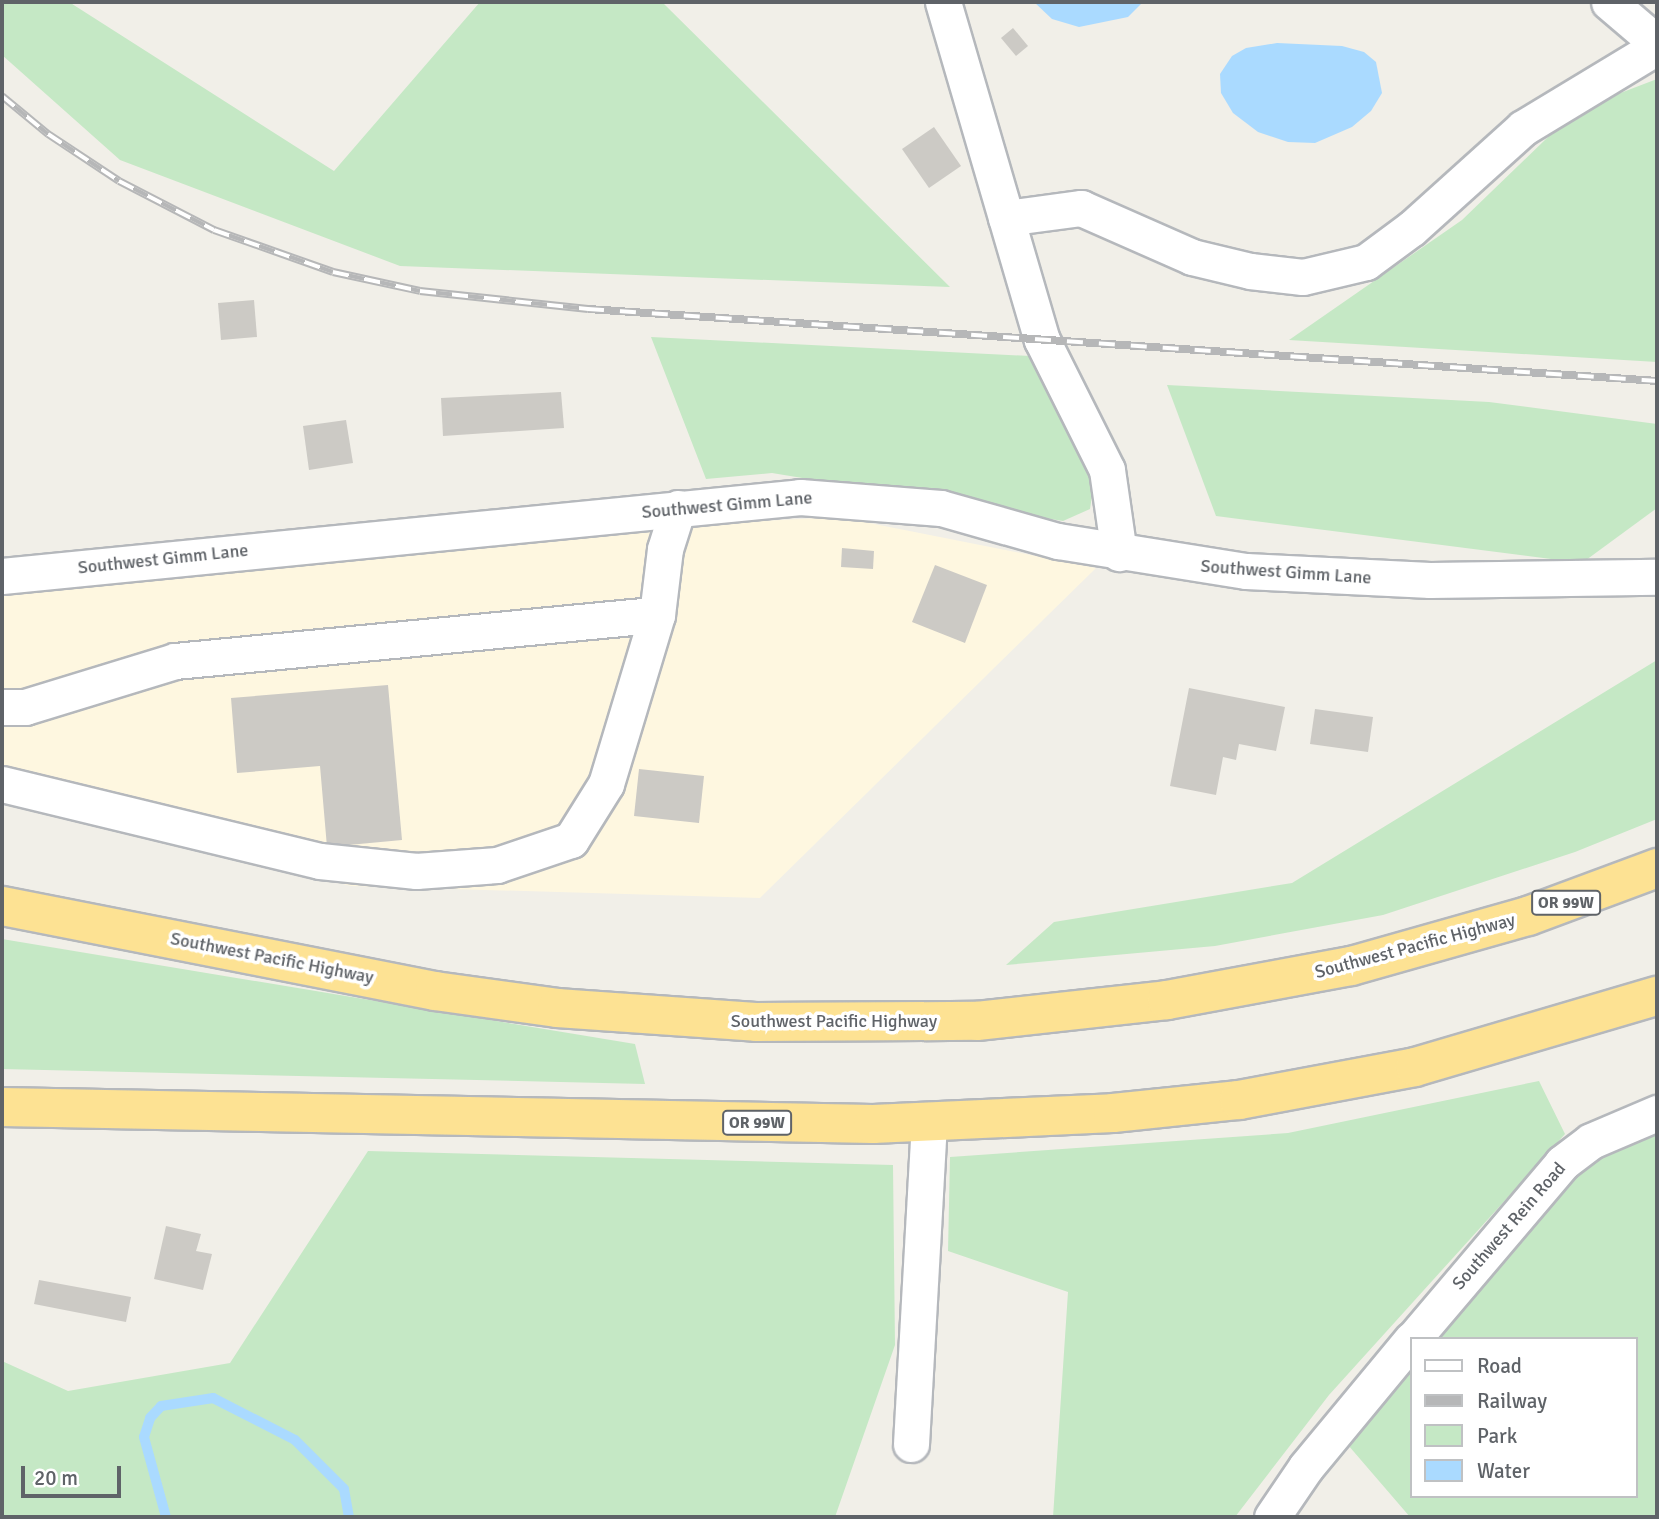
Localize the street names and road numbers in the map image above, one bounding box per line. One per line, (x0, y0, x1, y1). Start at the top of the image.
street label: Southwest Gimm Lane (641, 487, 813, 523)
street label: Southwest Gimm Lane (77, 539, 249, 579)
street label: Southwest Gimm Lane (1200, 555, 1372, 589)
road number: OR 99W (1531, 890, 1601, 916)
street label: Southwest Pacific Highway (1313, 909, 1517, 983)
street label: Southwest Pacific Highway (169, 928, 375, 988)
street label: Southwest Pacific Highway (731, 1010, 937, 1032)
road number: OR 99W (722, 1110, 792, 1135)
street label: Southwest Rein Road (1448, 1158, 1570, 1294)

